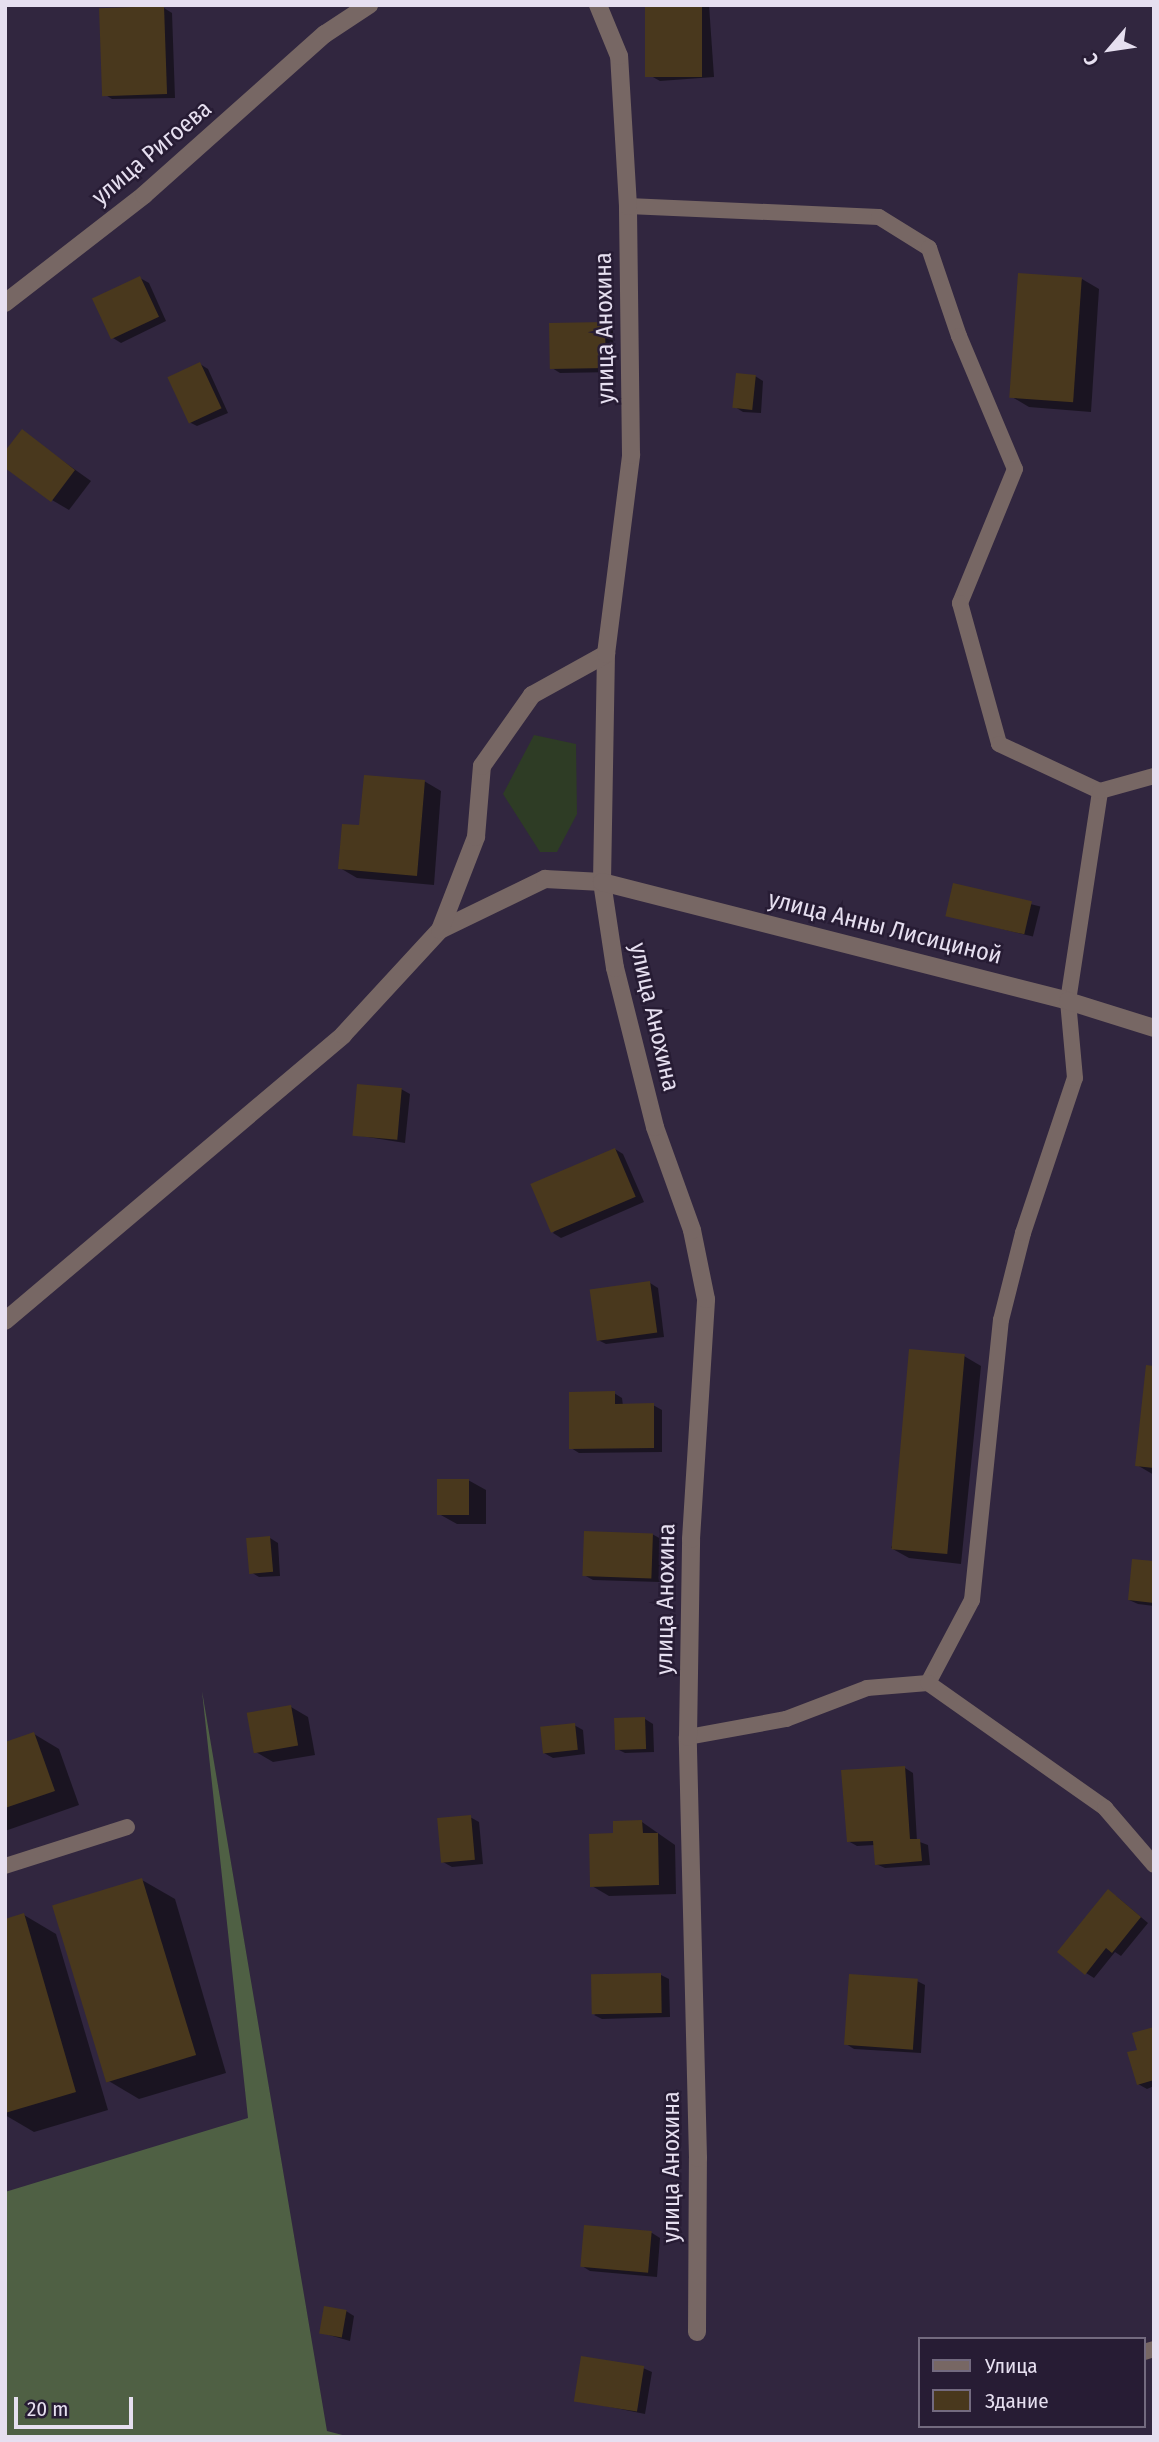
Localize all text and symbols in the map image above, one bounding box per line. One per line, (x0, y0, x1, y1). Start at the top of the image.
north arrow (1075, 14, 1145, 84)
text: С (1079, 49, 1104, 69)
street label: улица Ригоева (86, 95, 218, 211)
street label: улица Анохина (589, 252, 621, 404)
street label: улица Анны Лисициной (765, 885, 1005, 971)
street label: улица Анохина (623, 940, 685, 1094)
street label: улица Анохина (650, 1523, 682, 1675)
street label: улица Анохина (658, 2091, 686, 2243)
legend (918, 2337, 1145, 2428)
text: Улица (985, 2353, 1038, 2379)
scale bar (18, 2382, 136, 2426)
text: Здание (985, 2388, 1049, 2414)
text: 20 m (27, 2396, 68, 2422)

